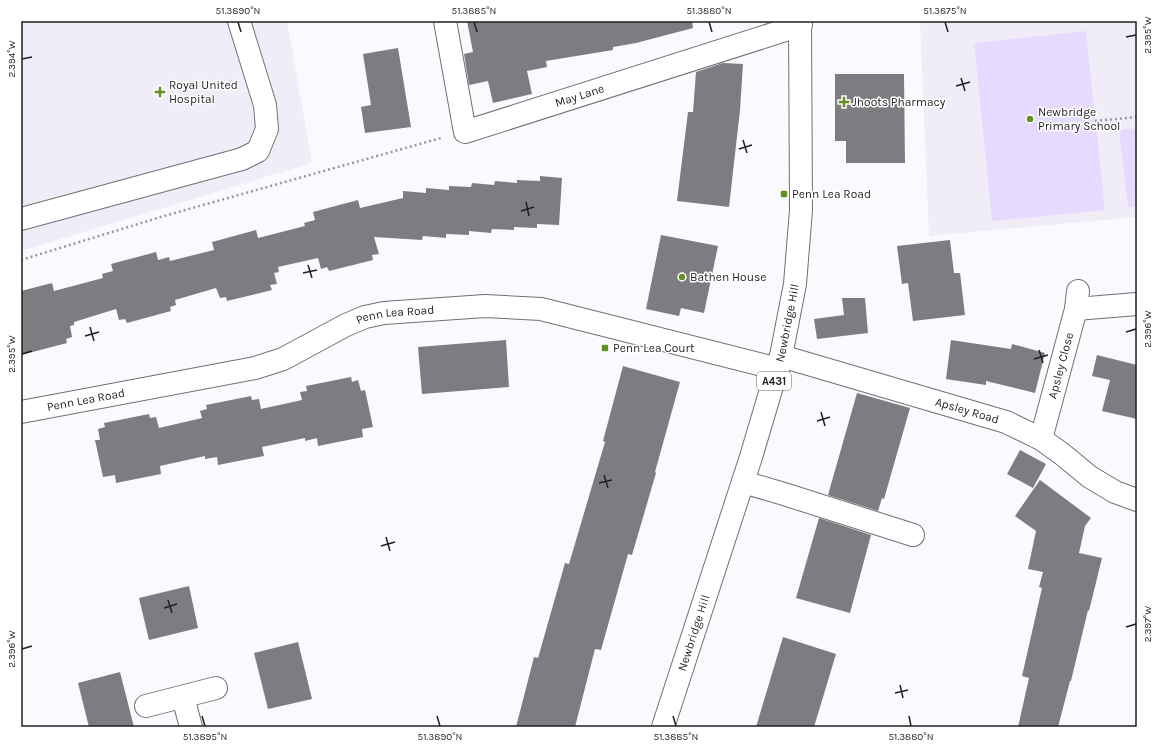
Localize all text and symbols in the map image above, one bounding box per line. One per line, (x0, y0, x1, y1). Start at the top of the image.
text: 51.3890°N (216, 5, 260, 17)
text: 51.3885°N (452, 5, 496, 17)
text: 51.3880°N (686, 5, 732, 17)
text: 51.3875°N (923, 5, 967, 17)
text: 2.395°W (1142, 16, 1154, 54)
text: 2.394°W (6, 40, 18, 78)
place label: Royal United Hospital (169, 78, 238, 106)
street label: May Lane (553, 81, 606, 110)
marker: Royal United Hospital (154, 86, 166, 98)
place label: Jhoots Pharmacy (852, 95, 946, 109)
marker: Jhoots Pharmacy (839, 97, 849, 107)
place label: Newbridge Primary School (1038, 105, 1120, 133)
marker: Newbridge Primary School (1025, 114, 1035, 124)
place label: Penn Lea Road (792, 187, 871, 201)
marker: Penn Lea Road (779, 189, 789, 199)
place label: Bathen House (690, 270, 766, 284)
marker: Bathen House (677, 272, 687, 282)
street label: Newbridge Hill (773, 283, 802, 364)
street label: Penn Lea Road (354, 303, 435, 327)
text: 2.396°W (1142, 310, 1154, 348)
street label: Apsley Close (1045, 331, 1076, 400)
text: 2.395°W (6, 335, 18, 373)
place label: Penn Lea Court (613, 341, 695, 355)
marker: Penn Lea Court (600, 343, 610, 353)
road number: A431 (757, 372, 791, 390)
street label: Penn Lea Road (46, 386, 126, 414)
street label: Apsley Road (934, 395, 1001, 427)
street label: Newbridge Hill (675, 593, 713, 673)
text: 2.397°W (1142, 606, 1154, 642)
text: 2.396°W (6, 630, 18, 668)
text: 51.3895°N (183, 731, 227, 743)
text: 51.3890°N (418, 731, 462, 743)
text: 51.3885°N (654, 731, 698, 743)
text: 51.3880°N (888, 731, 934, 743)

